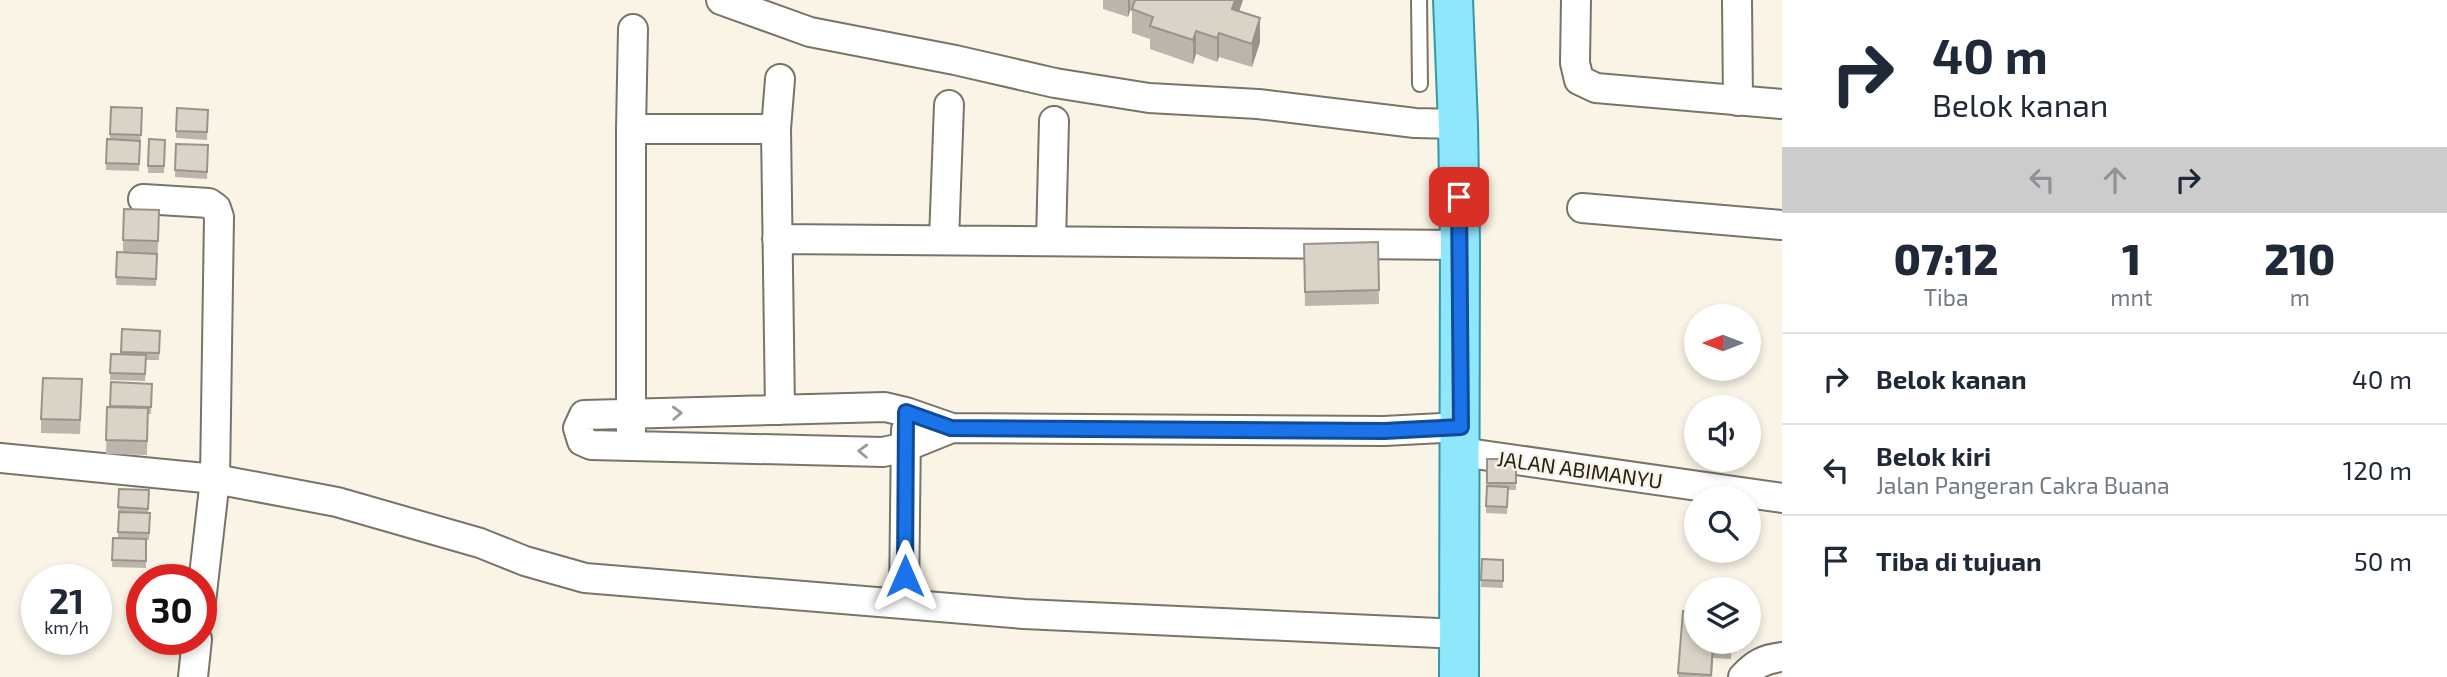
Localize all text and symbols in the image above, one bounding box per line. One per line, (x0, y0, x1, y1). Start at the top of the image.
text: 40 m (1932, 25, 2048, 84)
icon: right (1817, 28, 1908, 119)
text: Belok kanan (1932, 85, 2108, 123)
icon: left (2023, 161, 2061, 199)
icon: ahead (2096, 161, 2134, 199)
icon: right (2169, 161, 2207, 199)
pin (1429, 167, 1489, 227)
icon: arrive (1440, 178, 1478, 216)
text: 07:12 (1894, 233, 1998, 283)
text: 1 (2122, 233, 2141, 283)
text: 210 (2264, 233, 2335, 283)
text: Tiba (1924, 283, 1969, 311)
text: mnt (2110, 283, 2153, 311)
text: m (2290, 283, 2310, 311)
north arrow (1684, 304, 1760, 382)
map controls (1684, 304, 1761, 654)
icon: right (1817, 360, 1855, 398)
text: Belok kanan (1876, 363, 2027, 394)
text: 40 m (2352, 363, 2412, 394)
button: sound (1684, 395, 1761, 472)
one-way arrow (671, 406, 682, 421)
text: Belok kiri (1876, 440, 1991, 471)
one-way arrow (857, 444, 868, 459)
street label: JALAN ABIMANYU (1496, 445, 1664, 493)
icon: left (1817, 451, 1855, 489)
text: 120 m (2343, 454, 2412, 485)
text: Jalan Pangeran Cakra Buana (1876, 471, 2170, 499)
button: search (1684, 486, 1761, 563)
position arrow (868, 539, 942, 613)
icon: arrive (1817, 542, 1855, 580)
text: Tiba di tujuan (1876, 545, 2042, 576)
text: 50 m (2354, 545, 2412, 576)
speed limit sign: 30 (126, 564, 217, 655)
button: layers (1684, 577, 1761, 654)
text: 21 (49, 579, 84, 621)
text: km/h (44, 616, 89, 638)

